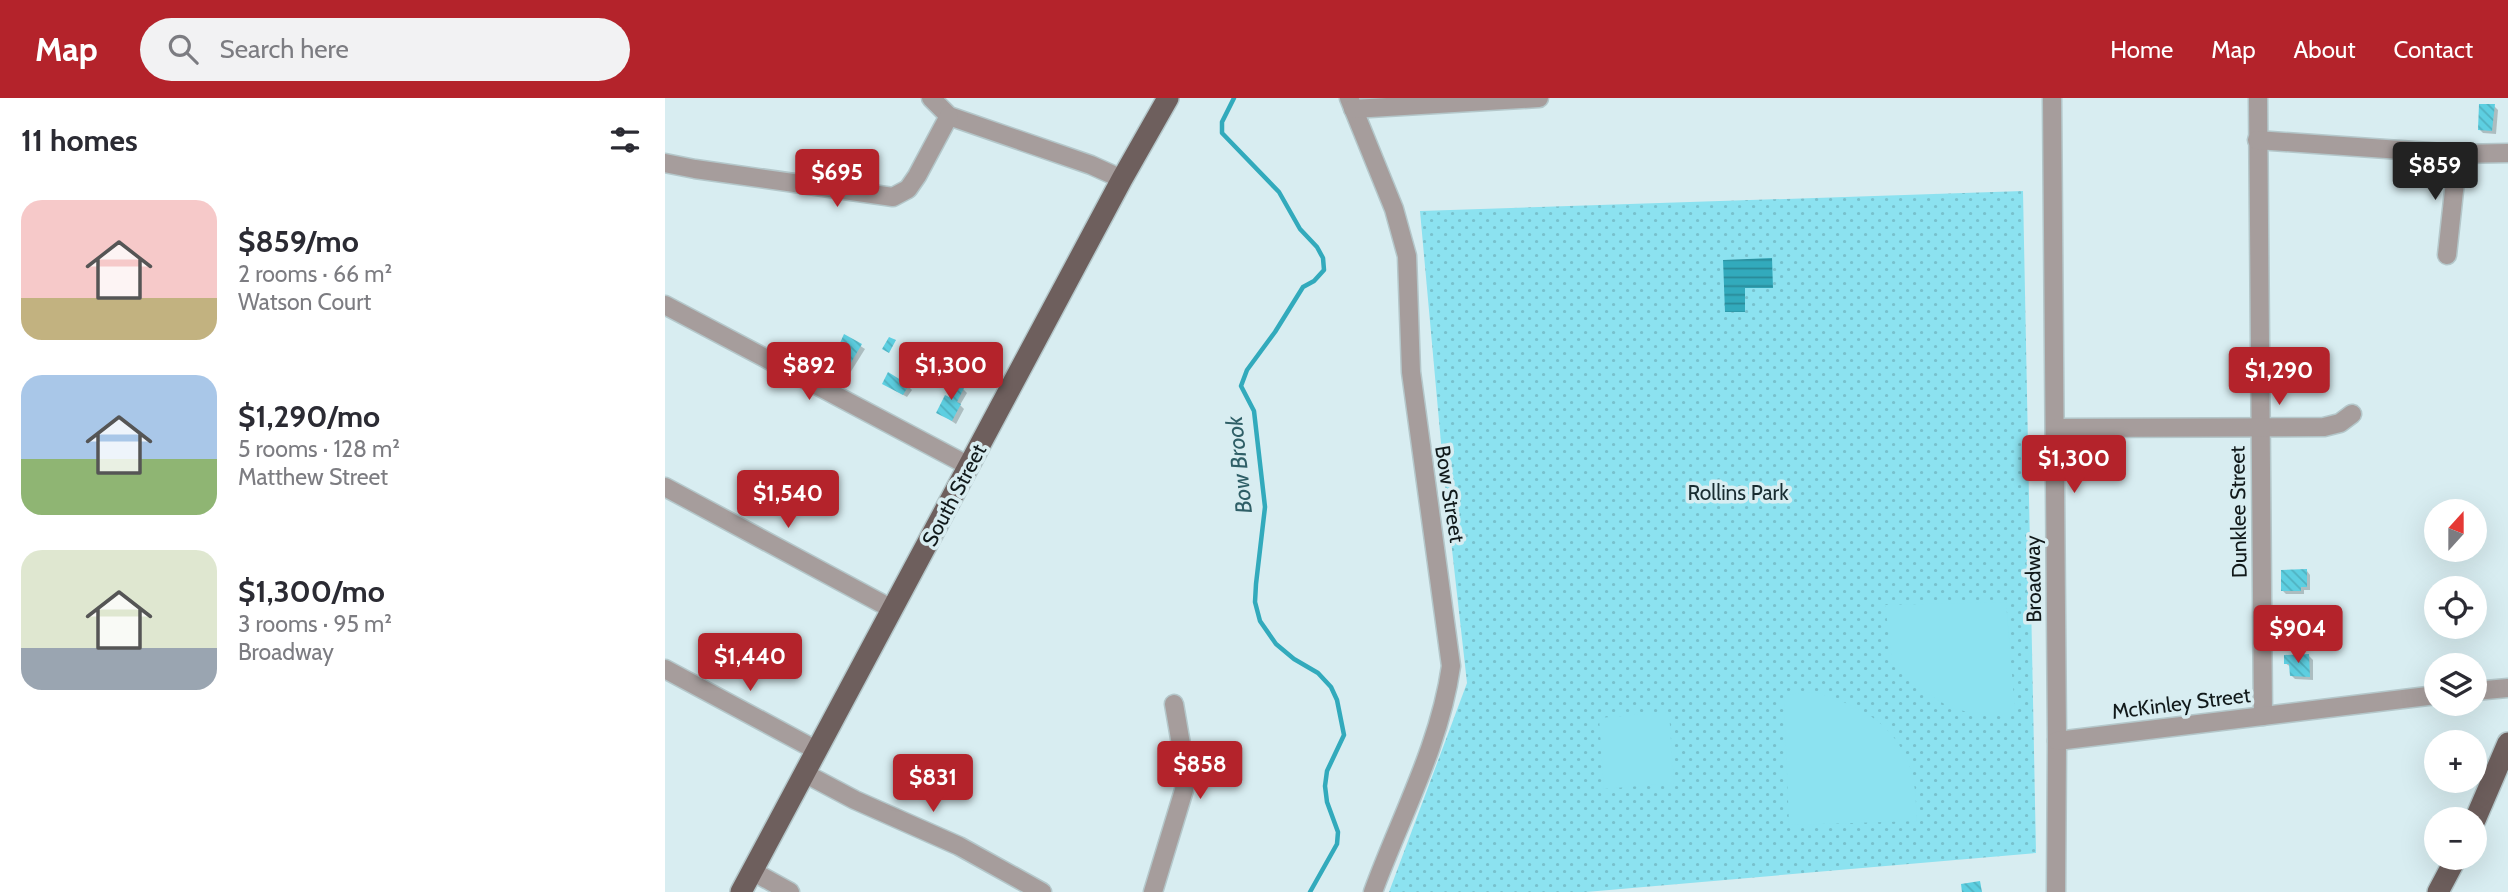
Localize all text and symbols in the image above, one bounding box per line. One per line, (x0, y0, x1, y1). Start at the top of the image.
search box (140, 18, 630, 81)
text: Map (35, 29, 98, 69)
icon: search (164, 30, 202, 68)
text: Search here (220, 33, 349, 65)
text: Home (2110, 35, 2173, 64)
text: Map (2211, 35, 2256, 64)
text: About (2294, 35, 2356, 64)
text: Contact (2394, 35, 2473, 64)
icon: filters (606, 121, 644, 159)
text: 11 homes (21, 122, 138, 159)
pin: $859 (2394, 142, 2476, 202)
pin: $695 (796, 150, 878, 209)
text: $859 (2409, 151, 2461, 179)
text: $695 (811, 158, 863, 186)
text: $859/mo (238, 223, 359, 260)
icon: home (77, 228, 161, 312)
text: 2 rooms · 66 m² (238, 260, 392, 288)
text: Watson Court (238, 288, 371, 316)
pin: $892 (768, 342, 850, 402)
pin: $1,300 (894, 342, 1008, 402)
pin: $1,290 (2222, 348, 2336, 407)
text: $892 (783, 351, 835, 379)
text: $1,300 (915, 351, 987, 379)
text: $1,290 (2245, 356, 2313, 384)
text: $1,290/mo (238, 398, 380, 435)
icon: home (77, 403, 161, 487)
water label: Bow Brook (1220, 414, 1258, 515)
text: 5 rooms · 128 m² (238, 435, 400, 463)
pin: $1,300 (2017, 436, 2131, 495)
street label: South Street (917, 440, 991, 550)
street label: Bow Street (1430, 444, 1470, 544)
text: $1,300 (2038, 444, 2110, 472)
street label: Dunklee Street (2224, 446, 2252, 578)
text: Matthew Street (238, 463, 388, 491)
pin: $1,540 (731, 470, 845, 530)
text: $1,540 (753, 479, 823, 507)
park label: Rollins Park (1687, 480, 1789, 505)
north arrow (2424, 499, 2487, 562)
map controls (2424, 499, 2487, 870)
street label: Broadway (2020, 535, 2046, 623)
text: $1,300/mo (238, 573, 385, 610)
button: locate (2424, 576, 2487, 639)
icon: home (77, 578, 161, 662)
pin: $904 (2257, 606, 2339, 665)
text: 3 rooms · 95 m² (238, 610, 392, 638)
text: $904 (2270, 614, 2326, 642)
pin: $1,440 (693, 634, 807, 693)
text: Broadway (238, 638, 334, 666)
text: $1,440 (714, 642, 786, 670)
button: layers (2424, 653, 2487, 716)
street label: McKinley Street (2110, 682, 2252, 724)
button: + (2424, 730, 2487, 793)
pin: $858 (1159, 742, 1241, 801)
text: $858 (1173, 750, 1227, 778)
pin: $831 (892, 754, 974, 814)
text: $831 (909, 763, 957, 791)
button: − (2424, 807, 2487, 870)

